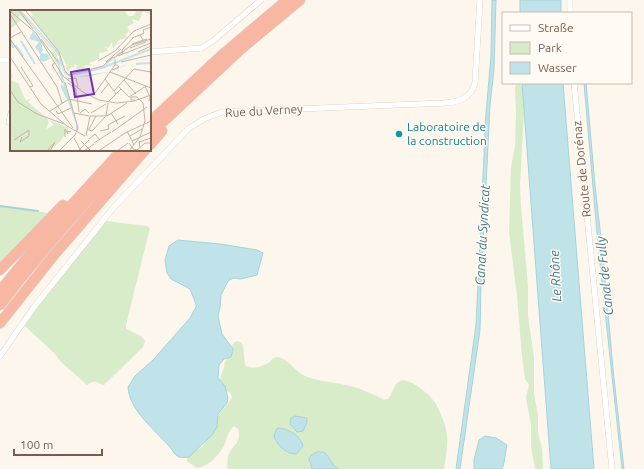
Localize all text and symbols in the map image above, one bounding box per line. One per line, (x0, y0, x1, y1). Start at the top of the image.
inset map (10, 10, 151, 151)
legend (502, 12, 632, 84)
text: Straße (538, 21, 574, 34)
text: Park (538, 41, 562, 54)
text: Wasser (538, 61, 577, 74)
street label: Rue du Verney (225, 102, 303, 119)
place label: Laboratoire de la construction (407, 120, 487, 147)
street label: Route de Dorénaz (570, 120, 593, 218)
marker: Laboratoire de la construction (394, 129, 404, 139)
water label: Canal du Syndicat (472, 183, 492, 286)
water label: Canal de Fully (593, 235, 615, 316)
water label: Le Rhône (547, 250, 563, 302)
scale bar (14, 431, 102, 457)
text: 100 m (20, 438, 53, 451)

